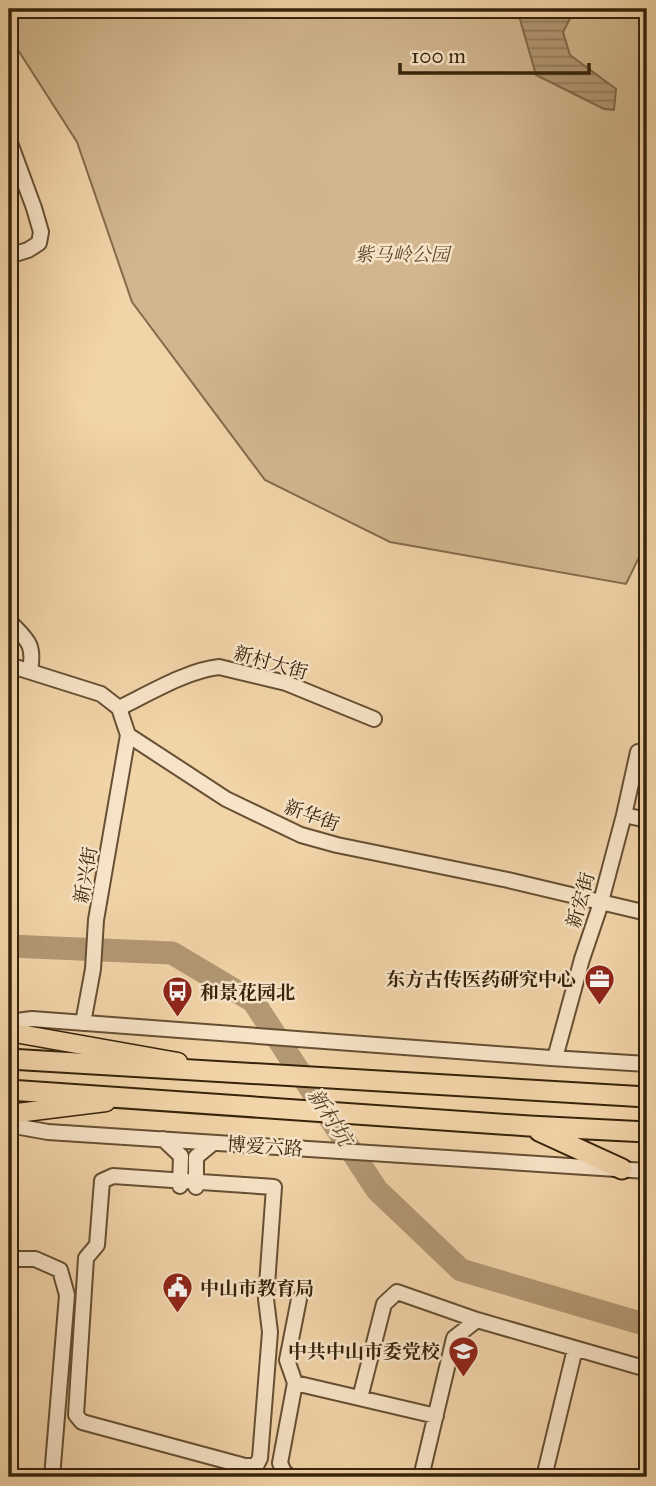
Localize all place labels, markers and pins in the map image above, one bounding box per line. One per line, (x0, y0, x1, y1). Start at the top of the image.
office icon: 东方古传医药研究中心 (582, 962, 616, 1006)
place label: 东方古传医药研究中心 (386, 968, 576, 991)
bus stop icon: 和景花园北 (160, 975, 194, 1019)
place label: 和景花园北 (200, 981, 295, 1004)
public building icon: 中山市教育局 (160, 1271, 194, 1315)
place label: 中山市教育局 (200, 1277, 314, 1300)
school or university icon: 中共中山市委党校 (446, 1334, 480, 1378)
place label: 中共中山市委党校 (288, 1340, 440, 1363)

